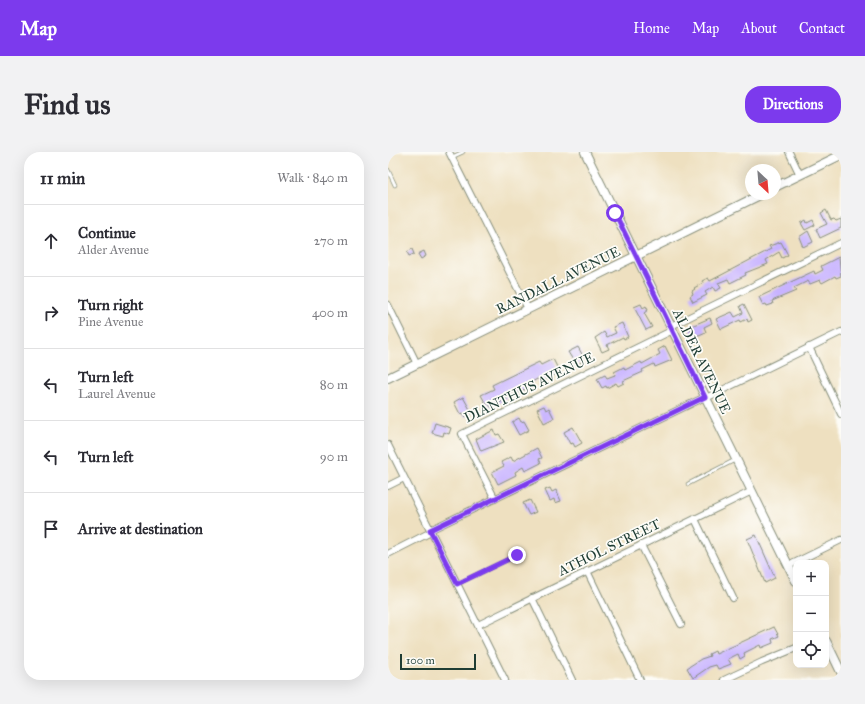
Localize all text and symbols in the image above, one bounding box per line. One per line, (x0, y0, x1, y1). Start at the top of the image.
text: Map (20, 17, 57, 40)
text: Home (633, 20, 670, 37)
text: Map (692, 20, 719, 37)
text: About (741, 20, 777, 37)
text: Contact (799, 20, 845, 37)
button: Directions (745, 86, 841, 123)
text: Find us (24, 87, 110, 122)
north arrow (745, 164, 781, 200)
text: 11 min (40, 168, 85, 189)
text: Walk · 840 m (277, 170, 348, 186)
route start (606, 204, 624, 222)
text: Continue (78, 224, 136, 242)
icon: ahead (40, 230, 62, 252)
text: 270 m (314, 233, 348, 249)
text: Alder Avenue (78, 242, 149, 258)
street label: RANDALL AVENUE (493, 243, 623, 318)
text: Turn right (78, 296, 143, 314)
icon: right (40, 302, 62, 324)
text: 400 m (312, 305, 348, 321)
street label: ALDER AVENUE (668, 305, 734, 416)
text: Pine Avenue (78, 314, 143, 330)
street label: DIANTHUS AVENUE (461, 348, 597, 426)
text: Turn left (78, 368, 134, 386)
icon: left (40, 374, 62, 396)
text: 80 m (320, 377, 348, 393)
text: Laurel Avenue (78, 386, 156, 402)
icon: left (40, 446, 62, 468)
text: Turn left (78, 448, 134, 466)
text: 90 m (320, 449, 348, 465)
street label: ATHOL STREET (554, 515, 663, 580)
icon: arrive (40, 518, 62, 540)
text: Arrive at destination (78, 520, 203, 538)
route end (508, 546, 526, 564)
map controls (793, 560, 829, 668)
button: + (793, 560, 829, 596)
button: − (793, 596, 829, 632)
button: locate (793, 632, 829, 668)
scale bar (400, 652, 476, 671)
text: 100 m (406, 654, 435, 667)

